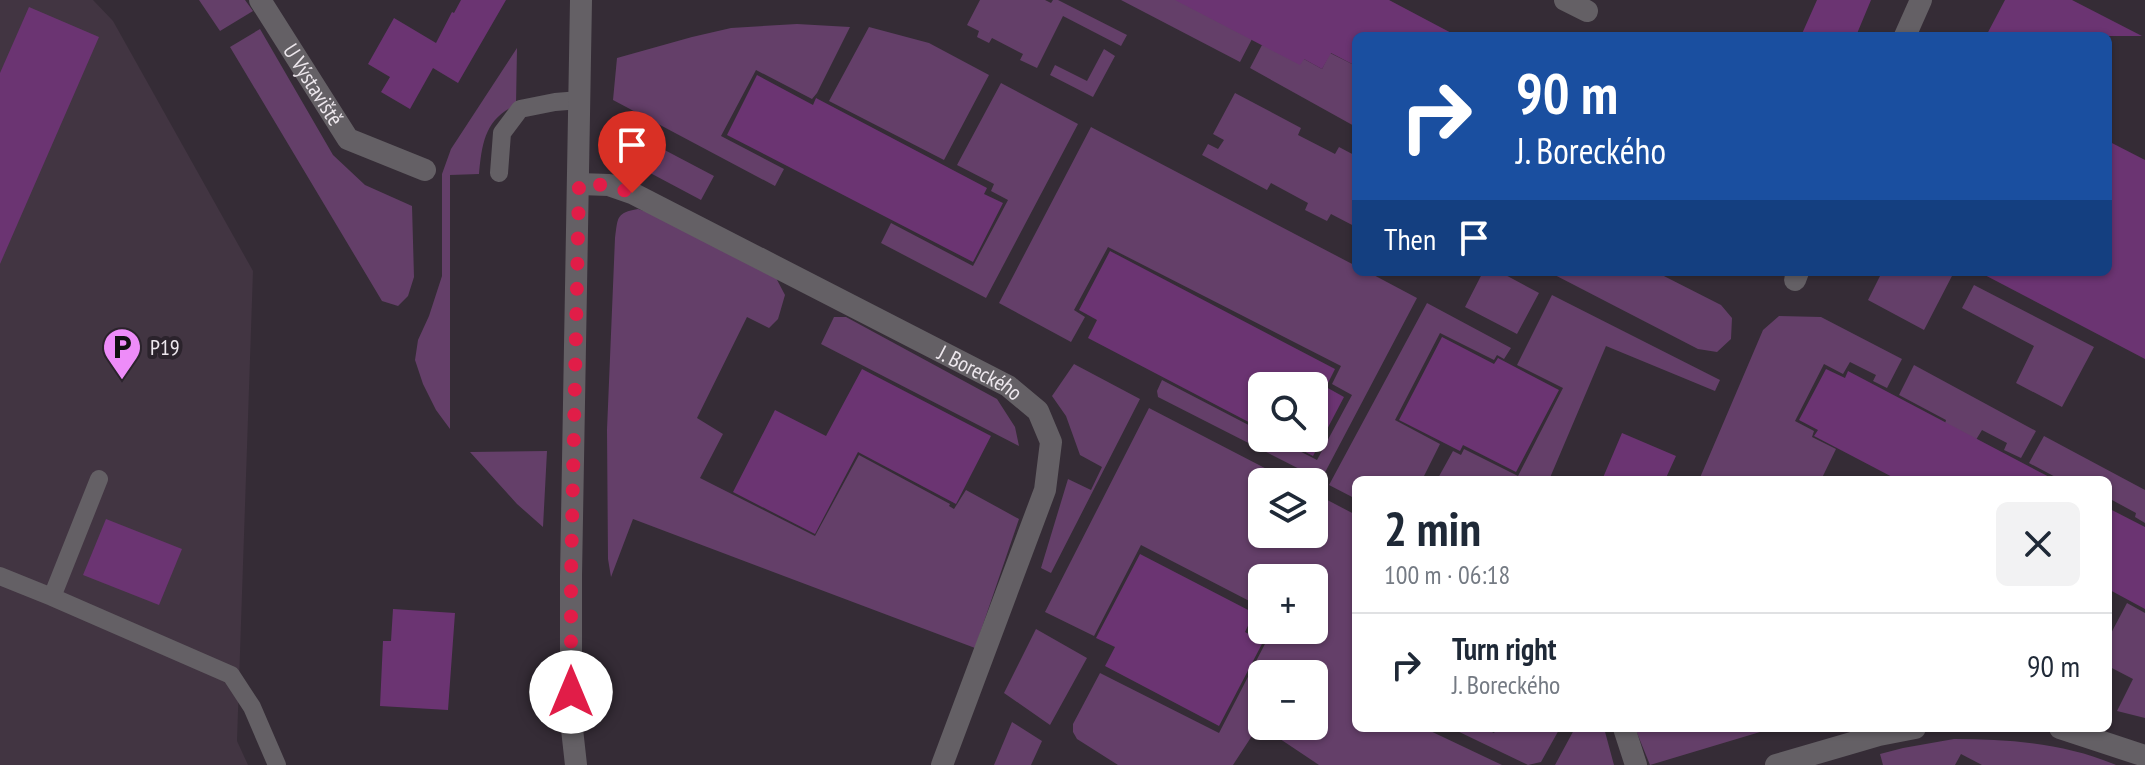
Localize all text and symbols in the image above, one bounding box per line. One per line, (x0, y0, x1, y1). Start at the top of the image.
street label: U Výstaviště (277, 38, 350, 131)
text: 90 m (1516, 57, 1618, 129)
icon: right (1384, 64, 1488, 168)
pin (598, 111, 666, 193)
icon: arrive (610, 123, 654, 167)
text: J. Boreckého (1516, 127, 1666, 174)
icon: arrive (1452, 216, 1496, 260)
text: Then (1384, 219, 1436, 258)
parking icon: P19 (101, 326, 143, 381)
place label: P19 (150, 333, 180, 361)
street label: J. Boreckého (932, 338, 1028, 406)
map controls (1248, 372, 1328, 740)
button: search (1248, 372, 1328, 452)
button: layers (1248, 468, 1328, 548)
text: 2 min (1384, 497, 1481, 559)
button: close (1996, 502, 2080, 586)
text: 100 m · 06:18 (1384, 558, 1510, 591)
button: + (1248, 564, 1328, 644)
text: Turn right (1452, 629, 1556, 668)
icon: right (1384, 643, 1428, 687)
text: 90 m (2027, 646, 2080, 685)
position arrow (529, 650, 613, 734)
button: − (1248, 660, 1328, 740)
text: J. Boreckého (1452, 668, 1560, 701)

